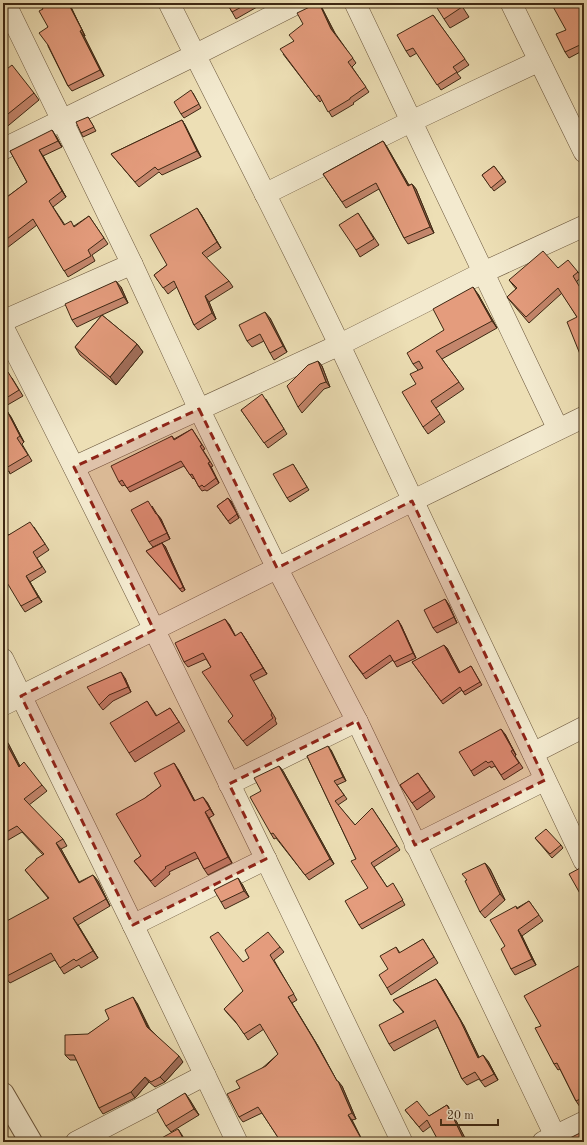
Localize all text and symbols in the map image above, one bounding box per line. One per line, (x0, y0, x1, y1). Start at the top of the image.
scale bar (441, 1101, 498, 1127)
text: 20 m (447, 1110, 474, 1122)

